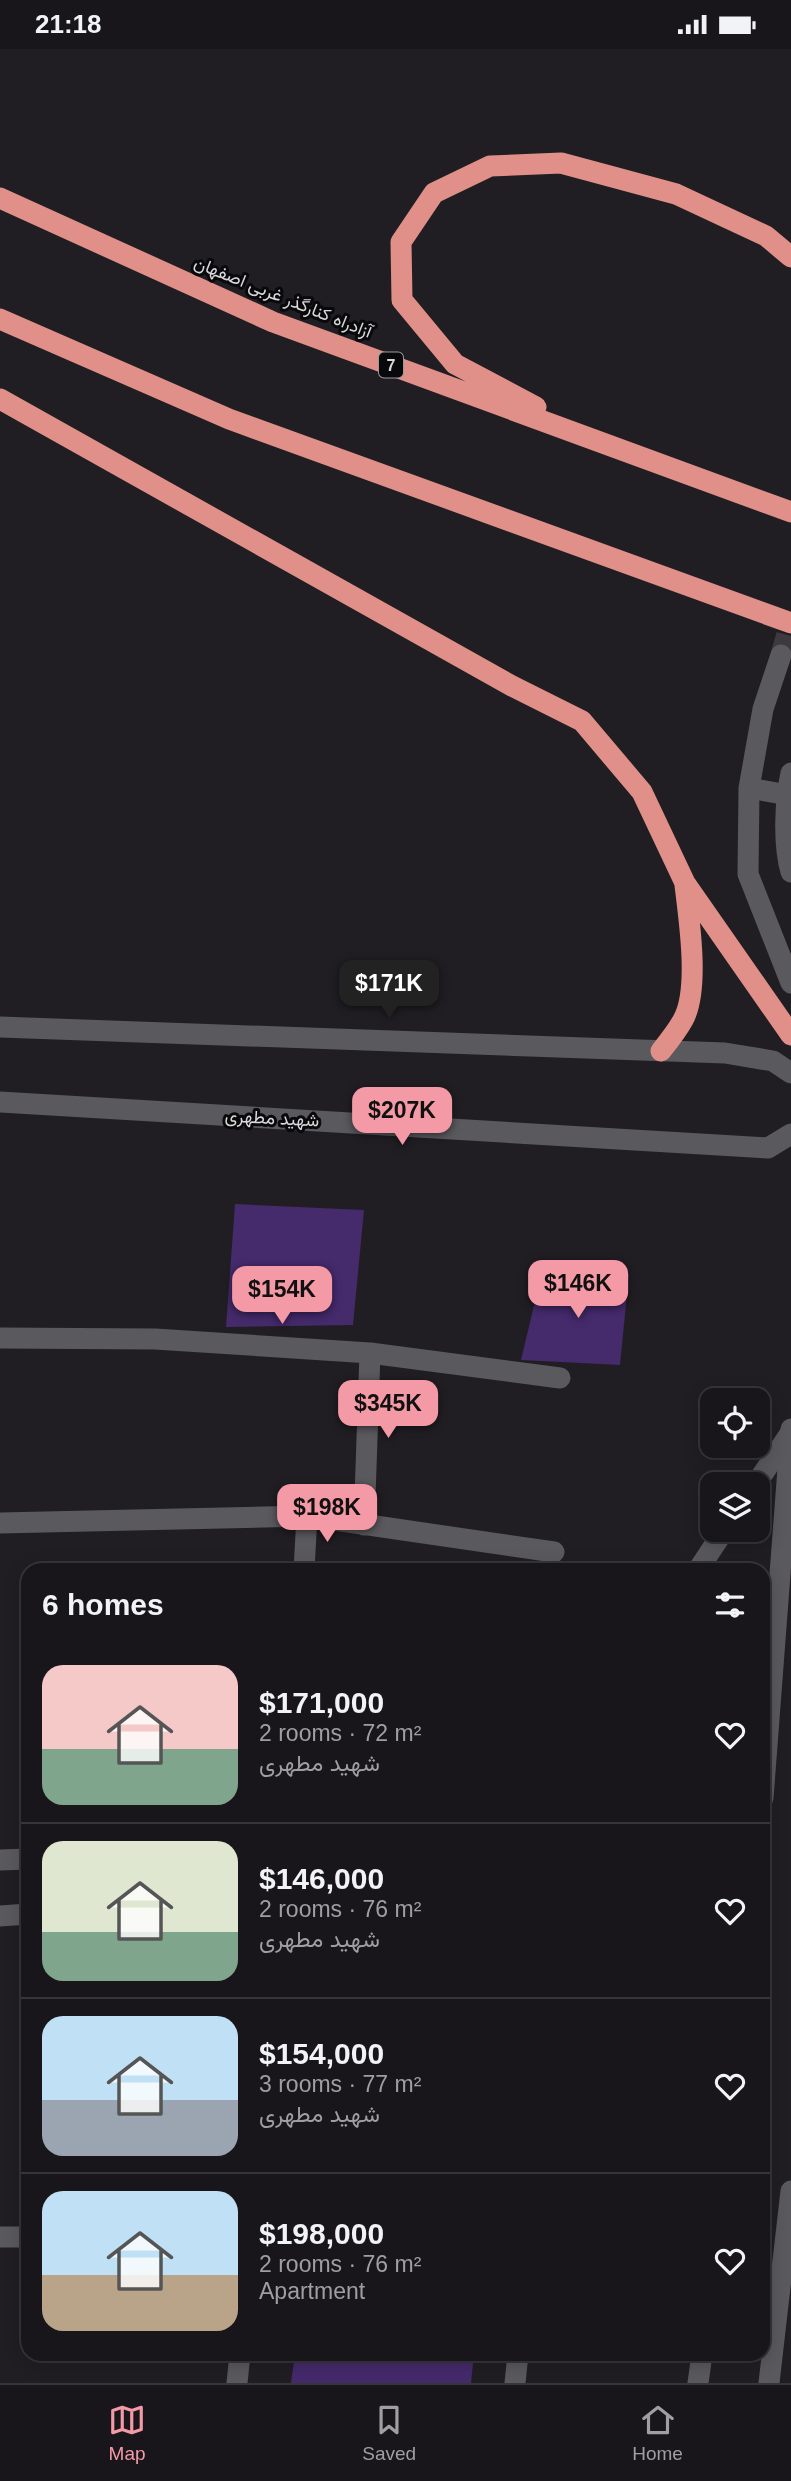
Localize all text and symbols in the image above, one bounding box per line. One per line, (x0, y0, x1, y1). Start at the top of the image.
text: 21:18 (35, 9, 102, 39)
street label: آزادراه کنارگذر غربی اصفهان (191, 252, 377, 343)
road number: 7 (379, 353, 403, 377)
pin: $171K (340, 961, 438, 1020)
text: $171K (355, 970, 423, 996)
pin: $207K (353, 1087, 451, 1147)
text: $207K (368, 1097, 436, 1123)
street label: شهید مطهری (224, 1106, 320, 1131)
pin: $146K (529, 1261, 627, 1320)
pin: $154K (233, 1267, 331, 1326)
text: $146K (544, 1270, 612, 1296)
text: $154K (248, 1276, 316, 1302)
pin: $345K (339, 1381, 437, 1440)
map controls (700, 1388, 770, 1542)
button: locate (700, 1388, 770, 1458)
text: $345K (354, 1390, 422, 1416)
button: layers (700, 1472, 770, 1542)
pin: $198K (278, 1485, 376, 1544)
text: $198K (293, 1494, 361, 1520)
icon: filters (711, 1586, 749, 1624)
text: 6 homes (42, 1588, 164, 1621)
text: $171,000 (259, 1686, 384, 1719)
icon: home (98, 1693, 182, 1777)
icon: heart (711, 1716, 749, 1754)
text: 2 rooms · 72 m² (259, 1720, 421, 1746)
text: شهید مطهری (259, 1750, 380, 1776)
text: $146,000 (259, 1862, 384, 1895)
icon: home (98, 1869, 182, 1953)
icon: heart (711, 1892, 749, 1930)
text: 2 rooms · 76 m² (259, 1896, 421, 1922)
text: شهید مطهری (259, 1926, 380, 1952)
text: $154,000 (259, 2037, 384, 2070)
icon: home (98, 2044, 182, 2128)
icon: heart (711, 2067, 749, 2105)
text: 3 rooms · 77 m² (259, 2071, 421, 2097)
text: شهید مطهری (259, 2101, 380, 2127)
text: $198,000 (259, 2217, 384, 2250)
icon: home (98, 2219, 182, 2303)
icon: heart (711, 2242, 749, 2280)
text: 2 rooms · 76 m² (259, 2251, 421, 2277)
text: Apartment (259, 2278, 365, 2304)
tab: Map (108, 2401, 146, 2465)
tab: Saved (362, 2401, 416, 2465)
tab: Home (632, 2401, 683, 2465)

